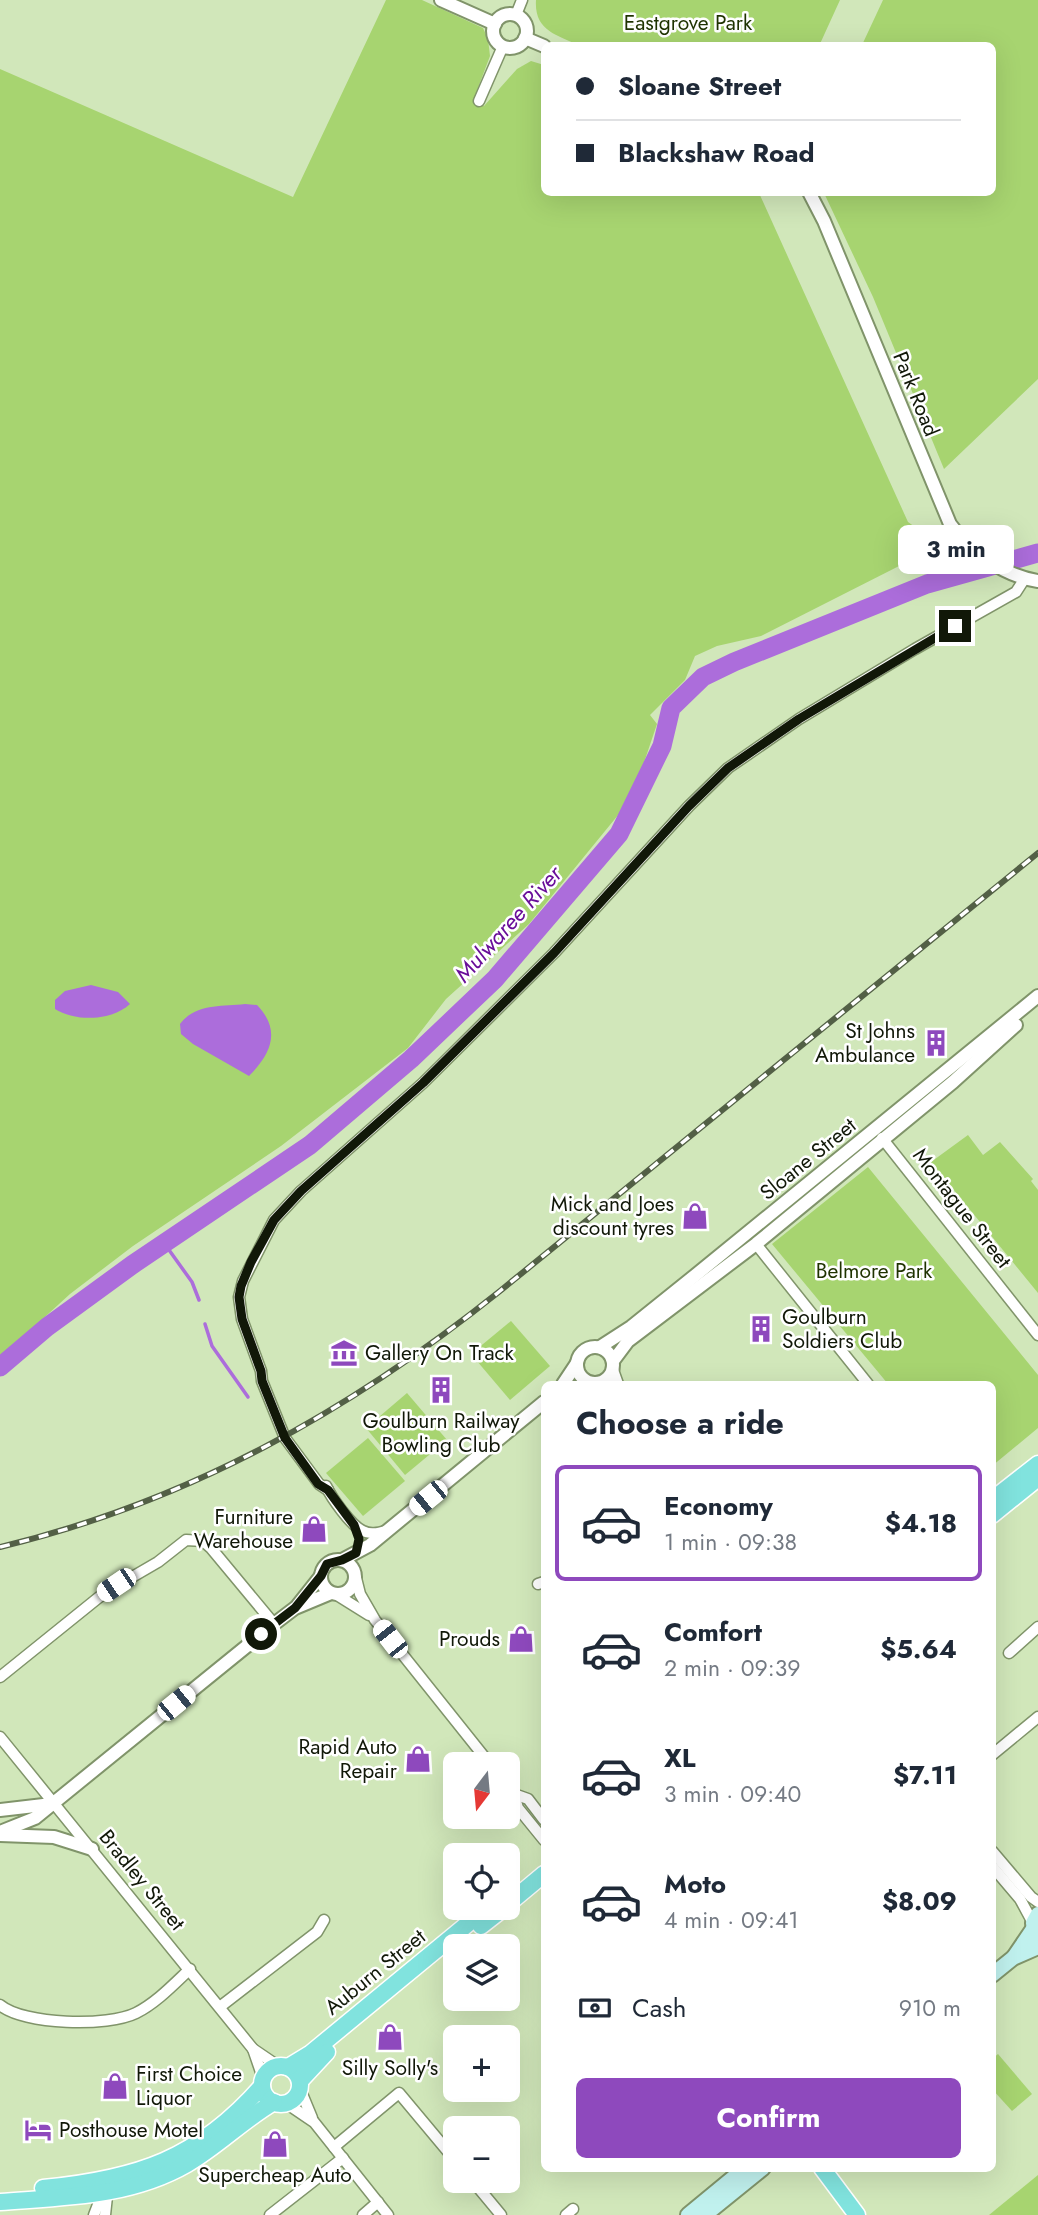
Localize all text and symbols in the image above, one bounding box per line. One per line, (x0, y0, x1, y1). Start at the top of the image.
park label: Eastgrove Park (624, 8, 753, 38)
text: Sloane Street (618, 67, 781, 105)
text: Blackshaw Road (618, 134, 814, 172)
street label: Park Road (885, 347, 947, 441)
callout: 3 min (897, 524, 1013, 574)
text: 3 min (926, 532, 986, 566)
route end (939, 610, 971, 642)
water label: Mulwaree River (446, 857, 571, 990)
place label: St Johns Ambulance (815, 1016, 915, 1070)
building icon: St Johns Ambulance (921, 1028, 951, 1058)
street label: Sloane Street (753, 1111, 863, 1207)
street label: Montague Street (906, 1142, 1018, 1274)
place label: Mick and Joes discount tyres (551, 1189, 674, 1243)
shop icon: Mick and Joes discount tyres (680, 1201, 710, 1231)
park label: Belmore Park (816, 1256, 933, 1286)
place label: Goulburn Soldiers Club (782, 1302, 902, 1356)
building icon: Goulburn Soldiers Club (746, 1314, 776, 1344)
museum icon: Gallery On Track (329, 1338, 359, 1368)
place label: Gallery On Track (365, 1338, 515, 1368)
building icon: Goulburn Railway Bowling Club (426, 1375, 456, 1405)
text: Choose a ride (576, 1400, 784, 1446)
place label: Goulburn Railway Bowling Club (363, 1406, 520, 1460)
car (406, 1477, 451, 1519)
text: Economy (664, 1487, 773, 1525)
icon: car (580, 1492, 643, 1555)
place label: Furniture Warehouse (194, 1502, 293, 1556)
text: $4.18 (885, 1504, 957, 1542)
shop icon: Furniture Warehouse (299, 1514, 329, 1544)
text: 1 min · 09:38 (664, 1525, 797, 1559)
car (93, 1565, 140, 1605)
text: Comfort (664, 1613, 762, 1651)
car (369, 1616, 412, 1662)
route start (245, 1618, 277, 1650)
icon: car (580, 1618, 643, 1681)
place label: Prouds (439, 1624, 500, 1654)
shop icon: Prouds (506, 1624, 536, 1654)
text: $5.64 (880, 1630, 957, 1668)
text: 2 min · 09:39 (664, 1651, 800, 1685)
car (154, 1682, 199, 1724)
place label: Rapid Auto Repair (298, 1732, 398, 1786)
text: XL (664, 1739, 696, 1777)
shop icon: Rapid Auto Repair (403, 1744, 433, 1774)
icon: car (580, 1744, 643, 1807)
north arrow (443, 1752, 520, 1829)
map controls (443, 1752, 520, 2193)
text: $7.11 (893, 1756, 957, 1794)
text: 3 min · 09:40 (664, 1777, 801, 1811)
street label: Bradley Street (92, 1823, 192, 1937)
button: locate (443, 1843, 520, 1920)
text: Moto (664, 1865, 726, 1903)
icon: car (580, 1870, 643, 1933)
text: $8.09 (882, 1882, 957, 1920)
text: 4 min · 09:41 (664, 1903, 799, 1937)
street label: Auburn Street (318, 1922, 432, 2022)
button: layers (443, 1934, 520, 2011)
icon: cash (576, 1989, 614, 2027)
text: Cash (632, 1989, 686, 2027)
text: 910 m (899, 1991, 961, 2025)
shop icon: Silly Solly's (375, 2022, 405, 2052)
button: + (443, 2025, 520, 2102)
place label: Silly Solly's (342, 2053, 438, 2083)
place label: First Choice Liquor (136, 2059, 242, 2113)
shop icon: First Choice Liquor (100, 2071, 130, 2101)
button: Confirm (576, 2078, 961, 2158)
hotel icon: Posthouse Motel (23, 2115, 53, 2145)
place label: Posthouse Motel (59, 2115, 203, 2145)
button: − (443, 2116, 520, 2193)
shop icon: Supercheap Auto (260, 2129, 290, 2159)
place label: Supercheap Auto (198, 2160, 352, 2190)

